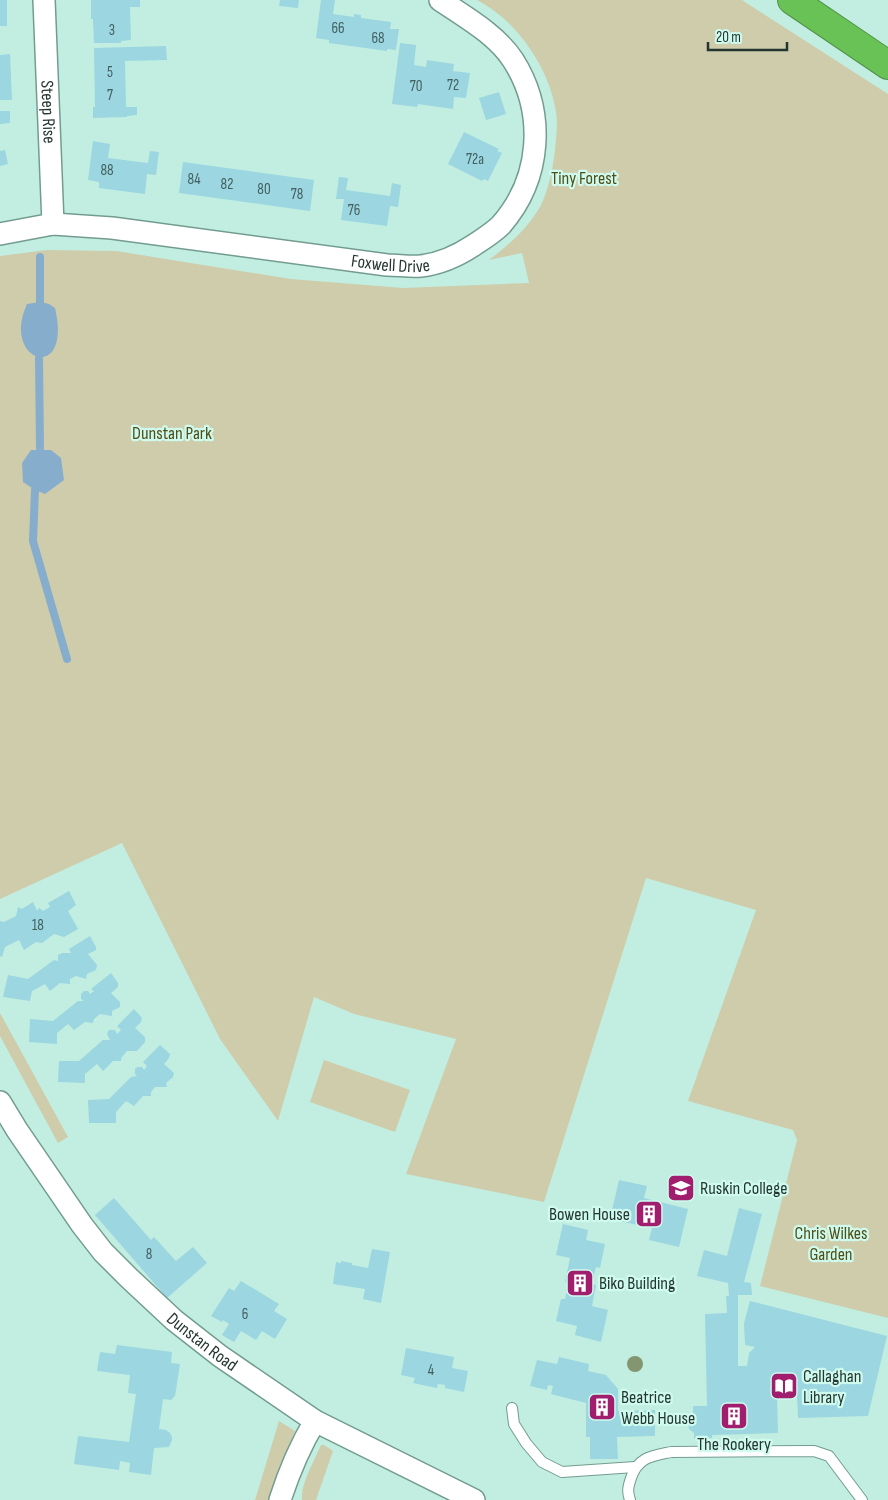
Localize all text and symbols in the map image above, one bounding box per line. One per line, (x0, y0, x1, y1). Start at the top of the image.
house number: 66 (331, 19, 345, 38)
scale bar (708, 20, 787, 52)
house number: 3 (109, 21, 115, 40)
text: 20 m (716, 28, 741, 47)
house number: 68 (371, 29, 385, 48)
house number: 5 (107, 63, 113, 82)
house number: 72 (447, 76, 459, 95)
house number: 70 (410, 77, 422, 96)
street label: Steep Rise (36, 80, 60, 144)
house number: 7 (107, 86, 113, 105)
house number: 72a (466, 150, 484, 169)
house number: 88 (100, 161, 114, 180)
park label: Tiny Forest (551, 168, 618, 189)
house number: 84 (187, 170, 201, 189)
house number: 82 (221, 175, 233, 194)
house number: 80 (257, 180, 271, 199)
house number: 78 (291, 185, 303, 204)
house number: 76 (348, 201, 360, 220)
street label: Foxwell Drive (350, 250, 432, 277)
park label: Dunstan Park (132, 423, 212, 444)
house number: 18 (32, 916, 44, 935)
school or university icon: Ruskin College (666, 1173, 696, 1203)
place label: Ruskin College (700, 1178, 787, 1199)
building icon: Bowen House (634, 1199, 664, 1229)
place label: Bowen House (549, 1204, 630, 1225)
park label: Chris Wilkes Garden (795, 1223, 867, 1265)
house number: 8 (146, 1245, 152, 1264)
building icon: Biko Building (565, 1268, 595, 1298)
place label: Biko Building (599, 1273, 675, 1294)
house number: 6 (242, 1305, 248, 1324)
street label: Dunstan Road (162, 1308, 241, 1376)
house number: 4 (428, 1361, 434, 1380)
place label: Callaghan Library (803, 1366, 862, 1408)
library icon: Callaghan Library (769, 1371, 799, 1401)
place label: Beatrice Webb House (621, 1387, 695, 1429)
building icon: Beatrice Webb House (587, 1392, 617, 1422)
building icon: The Rookery (719, 1401, 749, 1431)
place label: The Rookery (697, 1434, 771, 1455)

